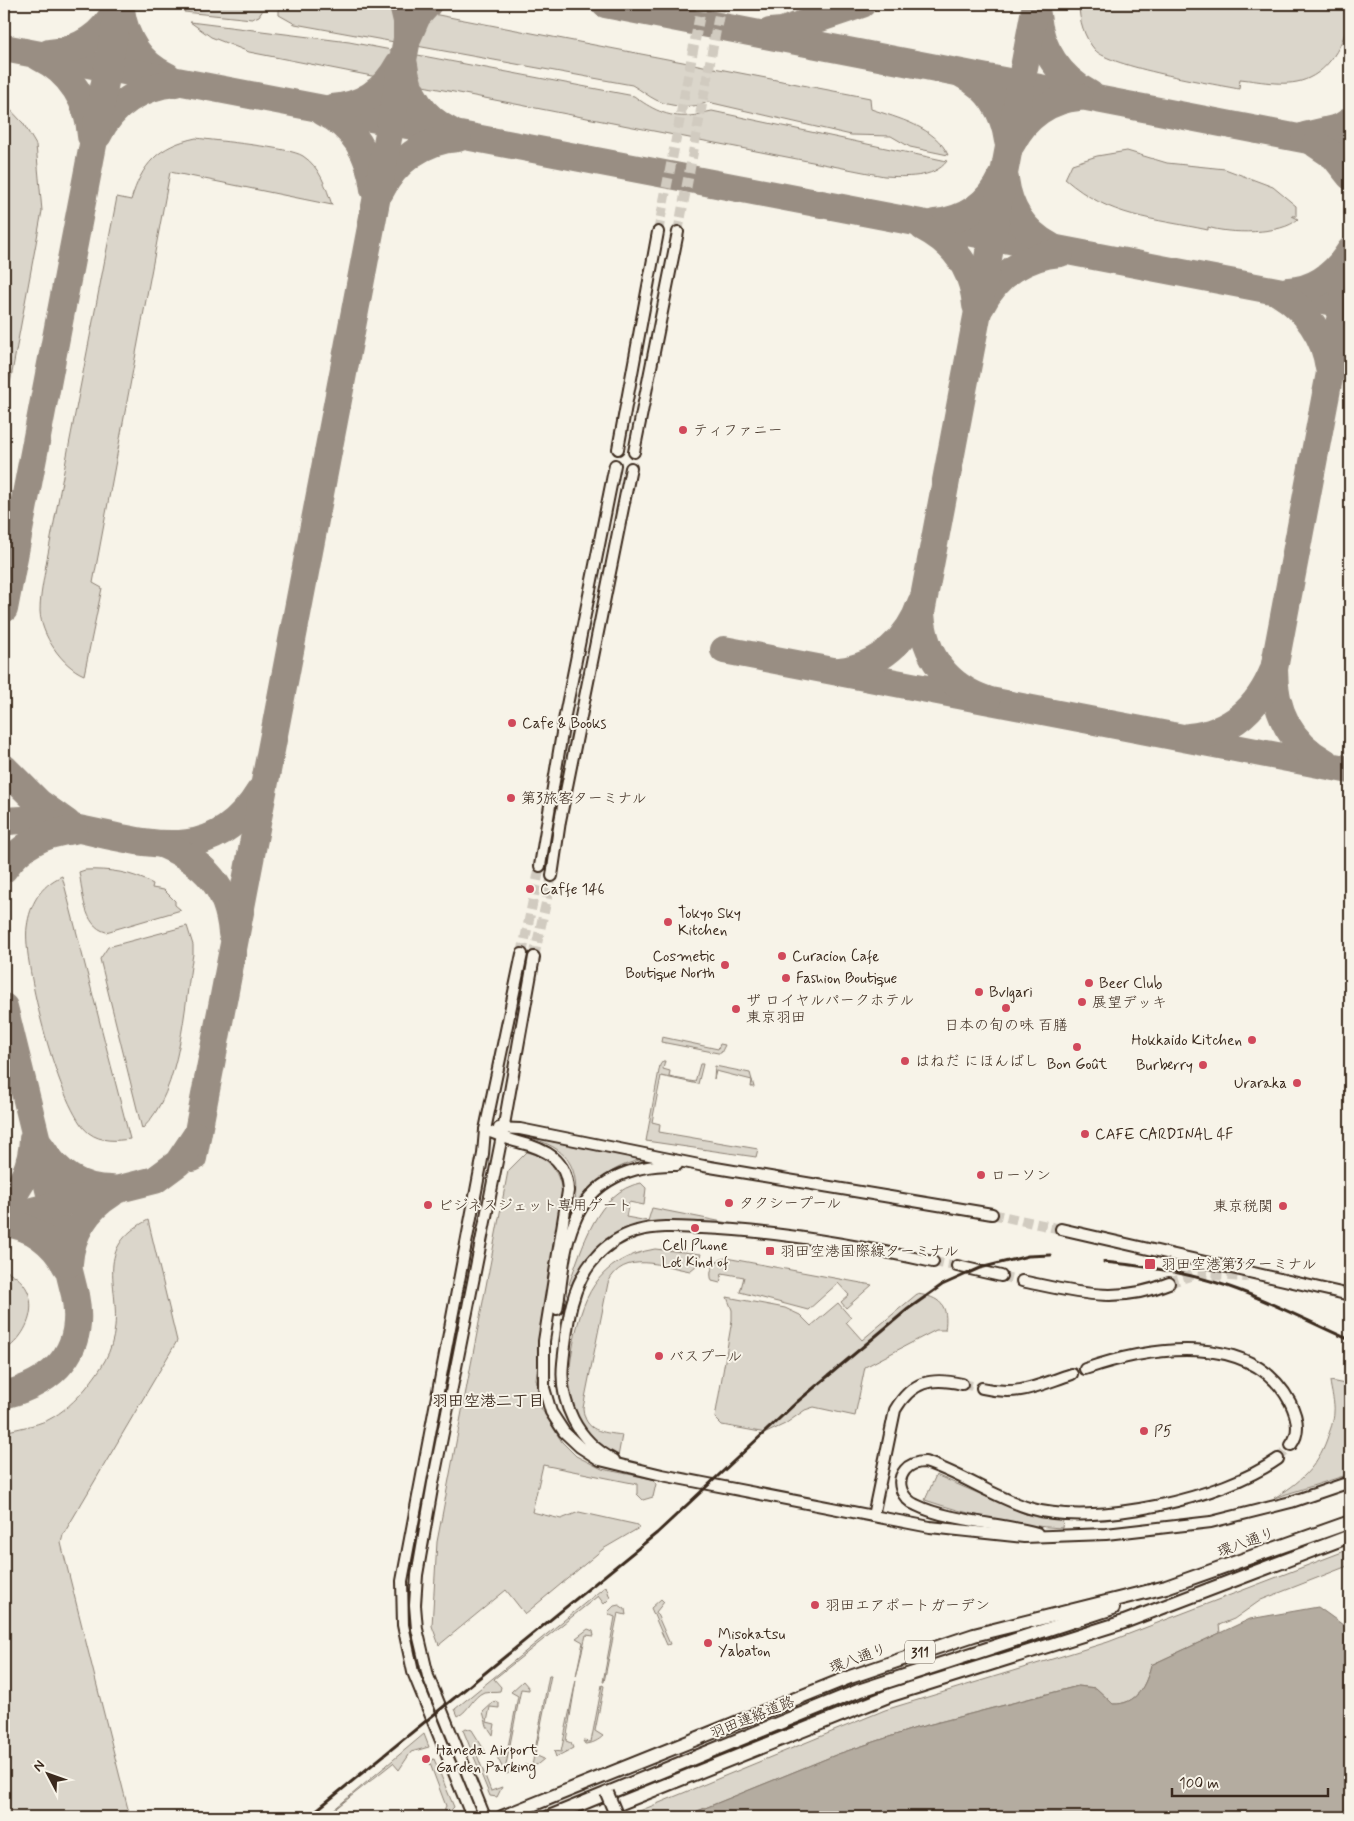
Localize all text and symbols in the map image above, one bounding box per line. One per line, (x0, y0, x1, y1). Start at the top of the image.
place label: ティファニー (693, 421, 783, 441)
marker: ティファニー (677, 424, 689, 436)
place label: Cafe & Books (522, 714, 607, 734)
marker: Cafe & Books (506, 717, 518, 729)
place label: 第3旅客ターミナル (521, 789, 647, 809)
marker: 第3旅客ターミナル (505, 792, 517, 804)
place label: Caffe 146 (540, 880, 604, 900)
marker: Caffe 146 (524, 883, 536, 895)
place label: Tokyo Sky Kitchen (678, 904, 741, 941)
marker: Tokyo Sky Kitchen (662, 916, 674, 928)
place label: Cosmetic Boutique North (625, 947, 715, 984)
place label: Curacion Cafe (792, 947, 879, 967)
marker: Curacion Cafe (776, 950, 788, 962)
marker: Cosmetic Boutique North (719, 959, 731, 971)
place label: Fashion Boutique (796, 969, 897, 989)
marker: Fashion Boutique (780, 972, 792, 984)
place label: Beer Club (1099, 974, 1162, 994)
marker: Beer Club (1083, 977, 1095, 989)
place label: Bvlgari (989, 983, 1033, 1003)
marker: Bvlgari (973, 986, 985, 998)
place label: ザ ロイヤルパークホテル 東京羽田 (746, 991, 914, 1028)
place label: 展望デッキ (1092, 993, 1167, 1013)
marker: 展望デッキ (1076, 996, 1088, 1008)
marker: 日本の旬の味 百膳 (1000, 1002, 1012, 1014)
marker: ザ ロイヤルパークホテル 東京羽田 (730, 1003, 742, 1015)
place label: 日本の旬の味 百膳 (944, 1016, 1068, 1036)
place label: Hokkaido Kitchen (1131, 1031, 1242, 1051)
marker: Hokkaido Kitchen (1246, 1034, 1258, 1046)
marker: Bon Goût (1071, 1041, 1083, 1053)
place label: はねだ にほんばし (915, 1052, 1039, 1072)
marker: はねだ にほんばし (899, 1055, 911, 1067)
place label: Bon Goût (1047, 1055, 1107, 1075)
place label: Burberry (1136, 1056, 1193, 1076)
marker: Burberry (1197, 1059, 1209, 1071)
place label: Uraraka (1234, 1074, 1287, 1094)
marker: Uraraka (1291, 1077, 1303, 1089)
place label: CAFE CARDINAL 4F (1095, 1125, 1233, 1145)
marker: CAFE CARDINAL 4F (1079, 1128, 1091, 1140)
place label: ローソン (991, 1166, 1051, 1186)
marker: ローソン (975, 1169, 987, 1181)
place label: タクシープール (739, 1194, 841, 1214)
place label: ビジネスジェット専用ゲート (438, 1196, 632, 1216)
marker: タクシープール (723, 1197, 735, 1209)
place label: 東京税関 (1213, 1197, 1273, 1217)
marker: ビジネスジェット専用ゲート (422, 1199, 434, 1211)
marker: 東京税関 (1277, 1200, 1289, 1212)
marker: Cell Phone Lot Kind of (689, 1222, 701, 1234)
place label: Cell Phone Lot Kind of (661, 1236, 729, 1273)
place label: 羽田空港国際線ターミナル (780, 1242, 959, 1262)
marker: 羽田空港国際線ターミナル (764, 1245, 776, 1257)
place label: 羽田空港第3ターミナル (1161, 1255, 1317, 1275)
marker: 羽田空港第3ターミナル (1143, 1257, 1157, 1271)
place label: バスプール (669, 1347, 742, 1367)
marker: バスプール (653, 1350, 665, 1362)
district label: 羽田空港二丁目 (432, 1391, 544, 1412)
place label: P5 (1154, 1422, 1172, 1442)
marker: P5 (1138, 1425, 1150, 1437)
street label: 環八通り (1215, 1523, 1278, 1563)
place label: 羽田エアポートガーデン (825, 1596, 990, 1616)
marker: 羽田エアポートガーデン (809, 1599, 821, 1611)
place label: Misokatsu Yabaton (718, 1625, 785, 1662)
marker: Misokatsu Yabaton (702, 1637, 714, 1649)
street label: 環八通り (827, 1639, 890, 1679)
road number: 311 (905, 1640, 935, 1664)
street label: 羽田連絡道路 (707, 1692, 798, 1744)
place label: Haneda Airport Garden Parking (436, 1741, 538, 1779)
north arrow (22, 1748, 72, 1798)
marker: Haneda Airport Garden Parking (420, 1753, 432, 1765)
text: N (29, 1757, 49, 1776)
scale bar (1172, 1766, 1328, 1798)
text: 100 m (1179, 1774, 1219, 1794)

